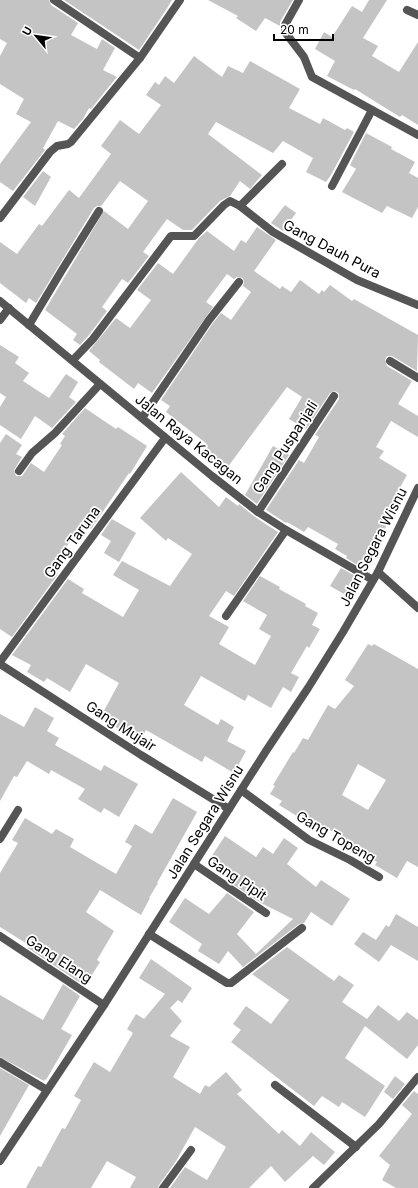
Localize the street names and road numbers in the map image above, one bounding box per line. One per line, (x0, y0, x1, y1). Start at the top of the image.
street label: Gang Dauh Pura (281, 216, 384, 281)
street label: Jalan Raya Kacagan (132, 390, 247, 487)
street label: Gang Puspanjali (248, 397, 321, 496)
street label: Jalan Segara Wisnu (335, 485, 410, 609)
street label: Gang Taruna (40, 502, 103, 581)
street label: Gang Mujair (83, 697, 159, 754)
street label: Jalan Segara Wisnu (163, 762, 247, 882)
street label: Gang Topeng (293, 807, 379, 866)
street label: Gang Pipit (204, 852, 271, 904)
street label: Gang Elang (23, 931, 96, 986)

